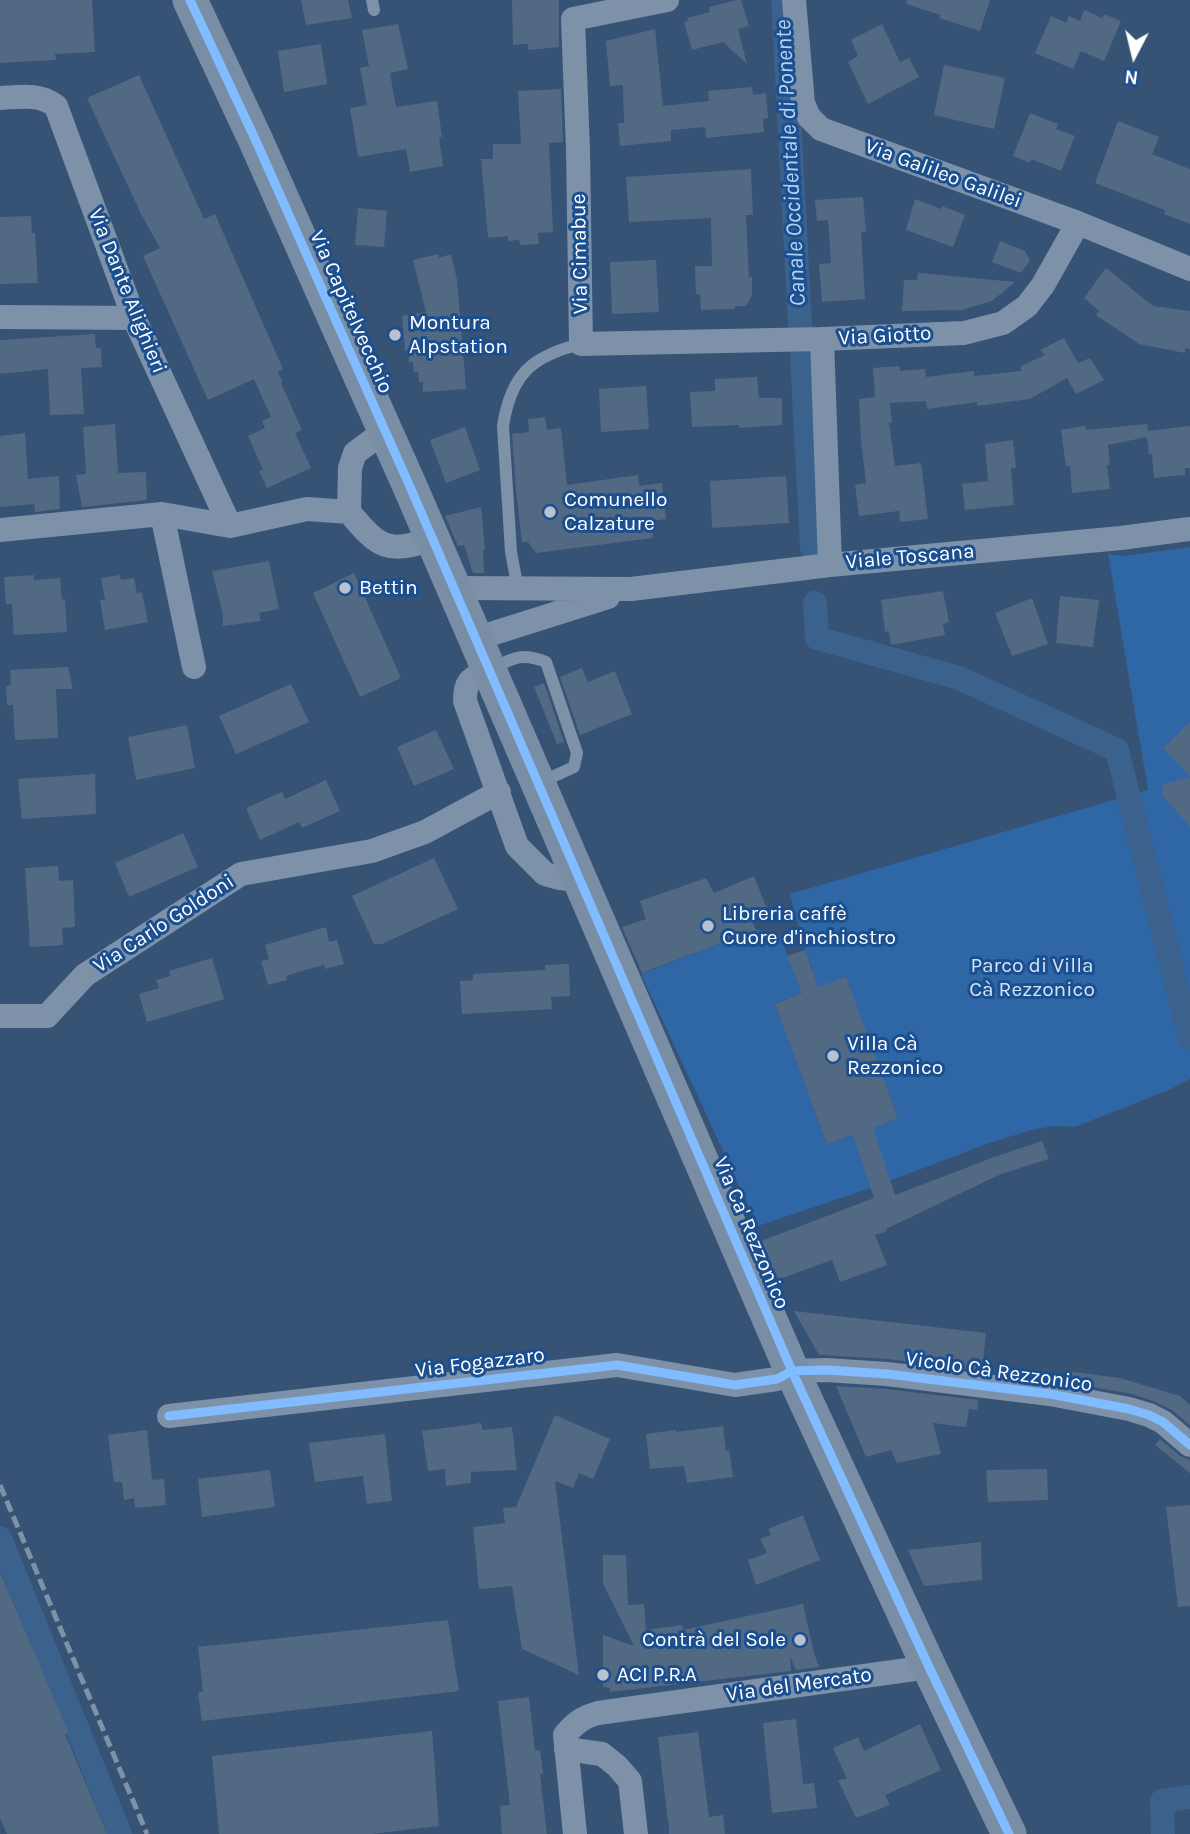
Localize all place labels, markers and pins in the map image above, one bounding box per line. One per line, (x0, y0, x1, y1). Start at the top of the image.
place label: Montura Alpstation (409, 310, 508, 360)
marker: Montura Alpstation (387, 327, 403, 343)
place label: Comunello Calzature (564, 487, 667, 537)
marker: Comunello Calzature (542, 504, 558, 520)
place label: Bettin (359, 575, 418, 601)
marker: Bettin (337, 580, 353, 596)
place label: Libreria caffè Cuore d'inchiostro (722, 901, 896, 951)
marker: Libreria caffè Cuore d'inchiostro (700, 918, 716, 934)
place label: Villa Cà Rezzonico (847, 1031, 943, 1081)
marker: Villa Cà Rezzonico (825, 1048, 841, 1064)
place label: Contrà del Sole (642, 1627, 786, 1653)
marker: Contrà del Sole (792, 1632, 808, 1648)
place label: ACI P.R.A (617, 1662, 697, 1688)
marker: ACI P.R.A (595, 1667, 611, 1683)

